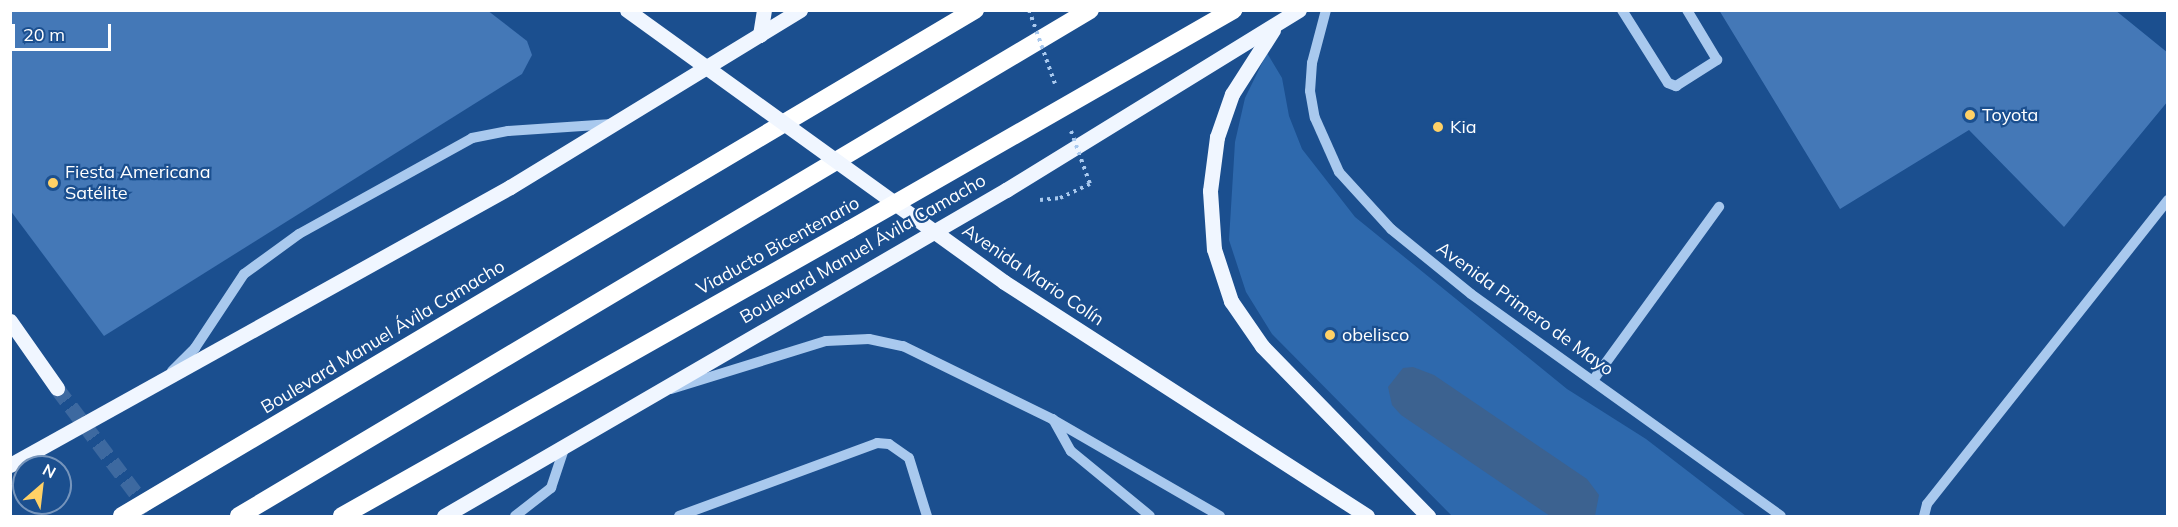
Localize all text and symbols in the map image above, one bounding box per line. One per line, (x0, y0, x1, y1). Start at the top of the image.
scale bar (15, 12, 114, 50)
text: 20 m (23, 23, 65, 46)
place label: Toyota (1982, 104, 2038, 126)
marker: Toyota (1963, 108, 1977, 122)
place label: Kia (1450, 116, 1476, 138)
marker: Kia (1431, 120, 1445, 134)
place label: Fiesta Americana Satélite (65, 162, 210, 204)
street label: Boulevard Manuel Ávila Camacho (736, 170, 990, 328)
marker: Fiesta Americana Satélite (46, 176, 60, 190)
street label: Viaducto Bicentenario (693, 192, 863, 300)
street label: Avenida Mario Colín (958, 220, 1108, 330)
street label: Avenida Primero de Mayo (1432, 237, 1618, 381)
street label: Boulevard Manuel Ávila Camacho (257, 256, 509, 418)
place label: obelisco (1342, 324, 1409, 346)
marker: obelisco (1323, 328, 1337, 342)
north arrow (12, 455, 72, 515)
text: N (39, 459, 60, 483)

